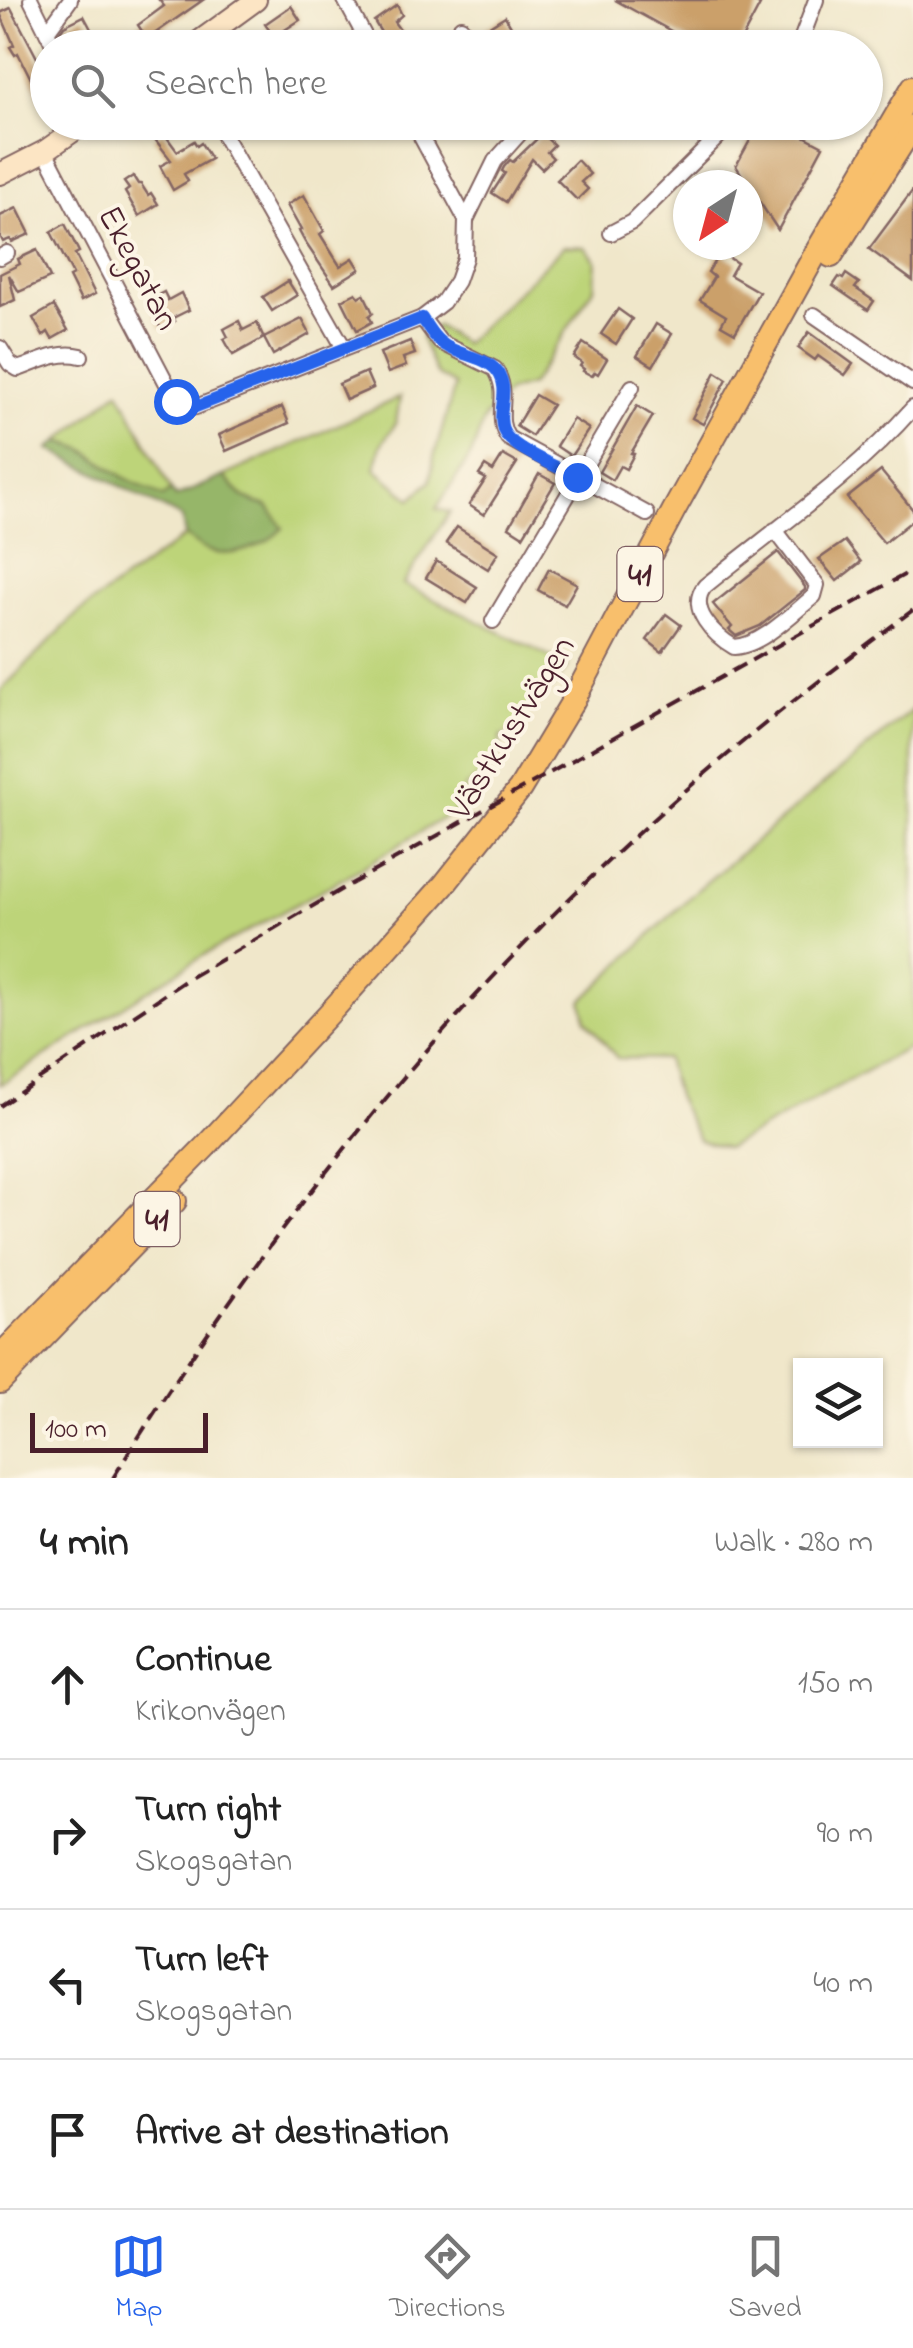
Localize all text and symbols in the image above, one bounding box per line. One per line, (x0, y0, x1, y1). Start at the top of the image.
search box (30, 30, 883, 140)
text: Search here (145, 57, 327, 113)
icon: search (65, 58, 120, 113)
north arrow (673, 170, 763, 260)
street label: Ekegatan (83, 197, 191, 340)
route start (154, 379, 200, 425)
route end (555, 455, 601, 501)
road number: 41 (618, 547, 662, 601)
street label: Västkustvägen (436, 627, 590, 832)
road number: 41 (134, 1192, 180, 1246)
map controls (793, 1358, 883, 1448)
button: layers (793, 1358, 883, 1448)
scale bar (30, 1408, 208, 1452)
text: 100 m (45, 1410, 107, 1451)
text: 4 min (40, 1513, 129, 1574)
text: Walk · 280 m (714, 1520, 873, 1567)
text: Continue (135, 1633, 271, 1689)
icon: ahead (40, 1657, 95, 1712)
text: 150 m (798, 1661, 873, 1708)
text: Krikonvägen (135, 1689, 286, 1736)
text: Turn right (135, 1783, 281, 1839)
icon: right (40, 1807, 95, 1862)
text: 90 m (817, 1811, 873, 1858)
text: Skogsgatan (135, 1839, 292, 1886)
text: Turn left (135, 1933, 268, 1989)
icon: left (40, 1957, 95, 2012)
text: 40 m (813, 1961, 873, 2008)
text: Skogsgatan (135, 1989, 292, 2036)
text: Arrive at destination (135, 2106, 449, 2162)
icon: arrive (40, 2107, 95, 2162)
tab: Map (111, 2229, 166, 2330)
tab: Directions (389, 2229, 506, 2330)
tab: Saved (729, 2229, 802, 2330)

